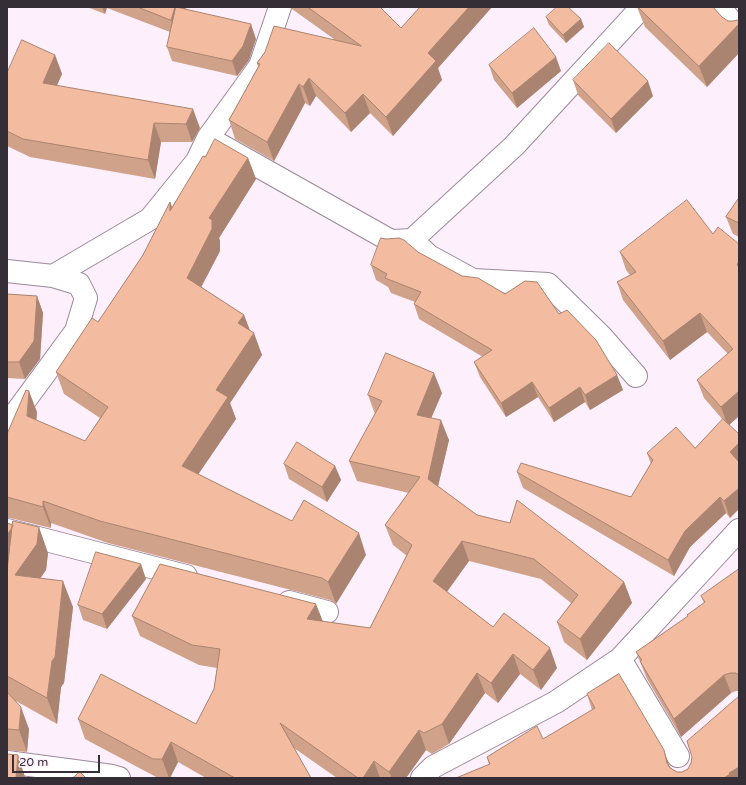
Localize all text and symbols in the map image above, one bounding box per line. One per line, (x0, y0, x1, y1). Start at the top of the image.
scale bar (14, 747, 102, 773)
text: 20 m (19, 755, 48, 769)

